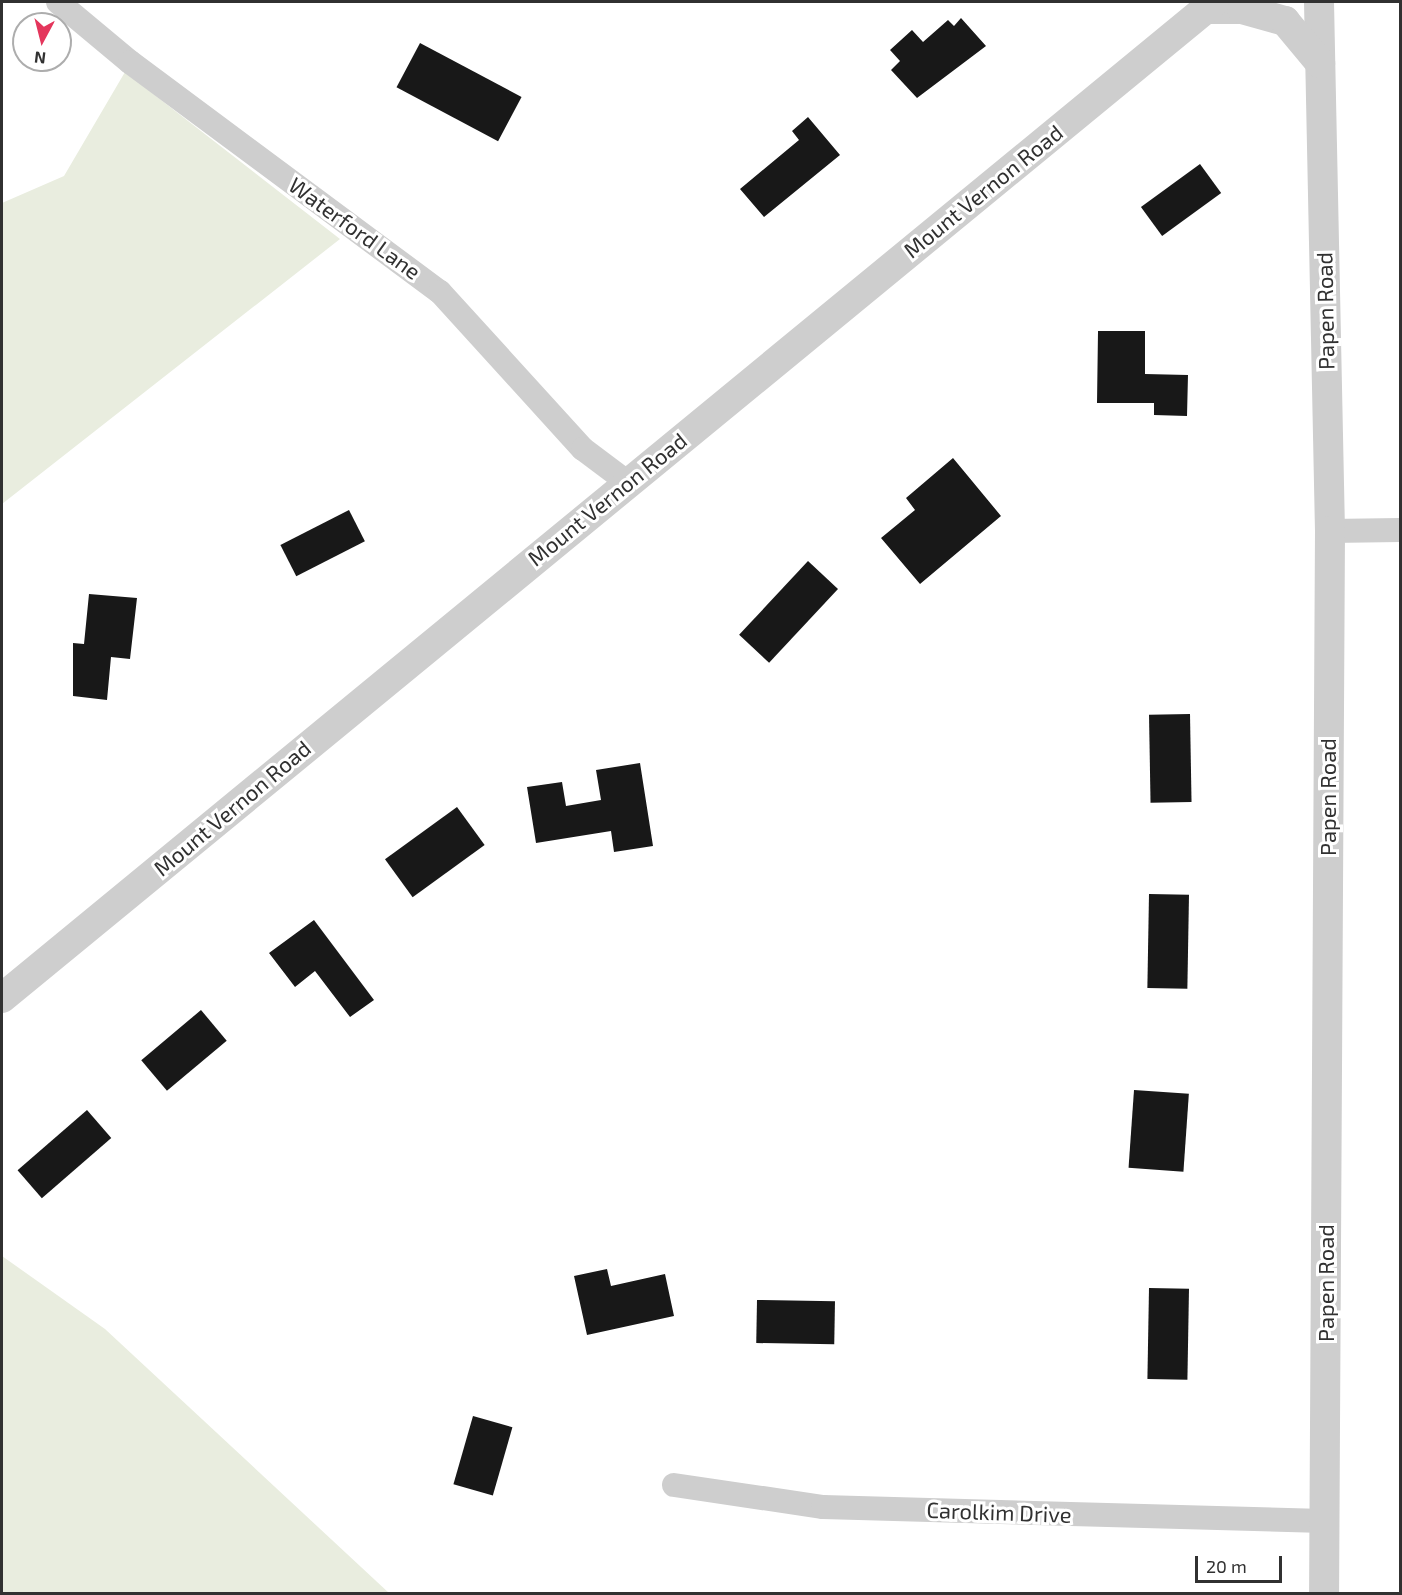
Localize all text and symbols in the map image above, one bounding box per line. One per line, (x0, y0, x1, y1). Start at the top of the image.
north arrow (12, 12, 72, 72)
text: N (33, 48, 47, 69)
street label: Mount Vernon Road (898, 119, 1068, 263)
street label: Waterford Lane (284, 171, 426, 285)
street label: Papen Road (1311, 252, 1339, 370)
street label: Mount Vernon Road (522, 427, 692, 571)
street label: Mount Vernon Road (148, 734, 316, 882)
street label: Papen Road (1315, 738, 1341, 856)
street label: Papen Road (1313, 1224, 1339, 1342)
street label: Carolkim Drive (926, 1496, 1072, 1528)
scale bar (1198, 1544, 1285, 1582)
text: 20 m (1206, 1555, 1247, 1577)

